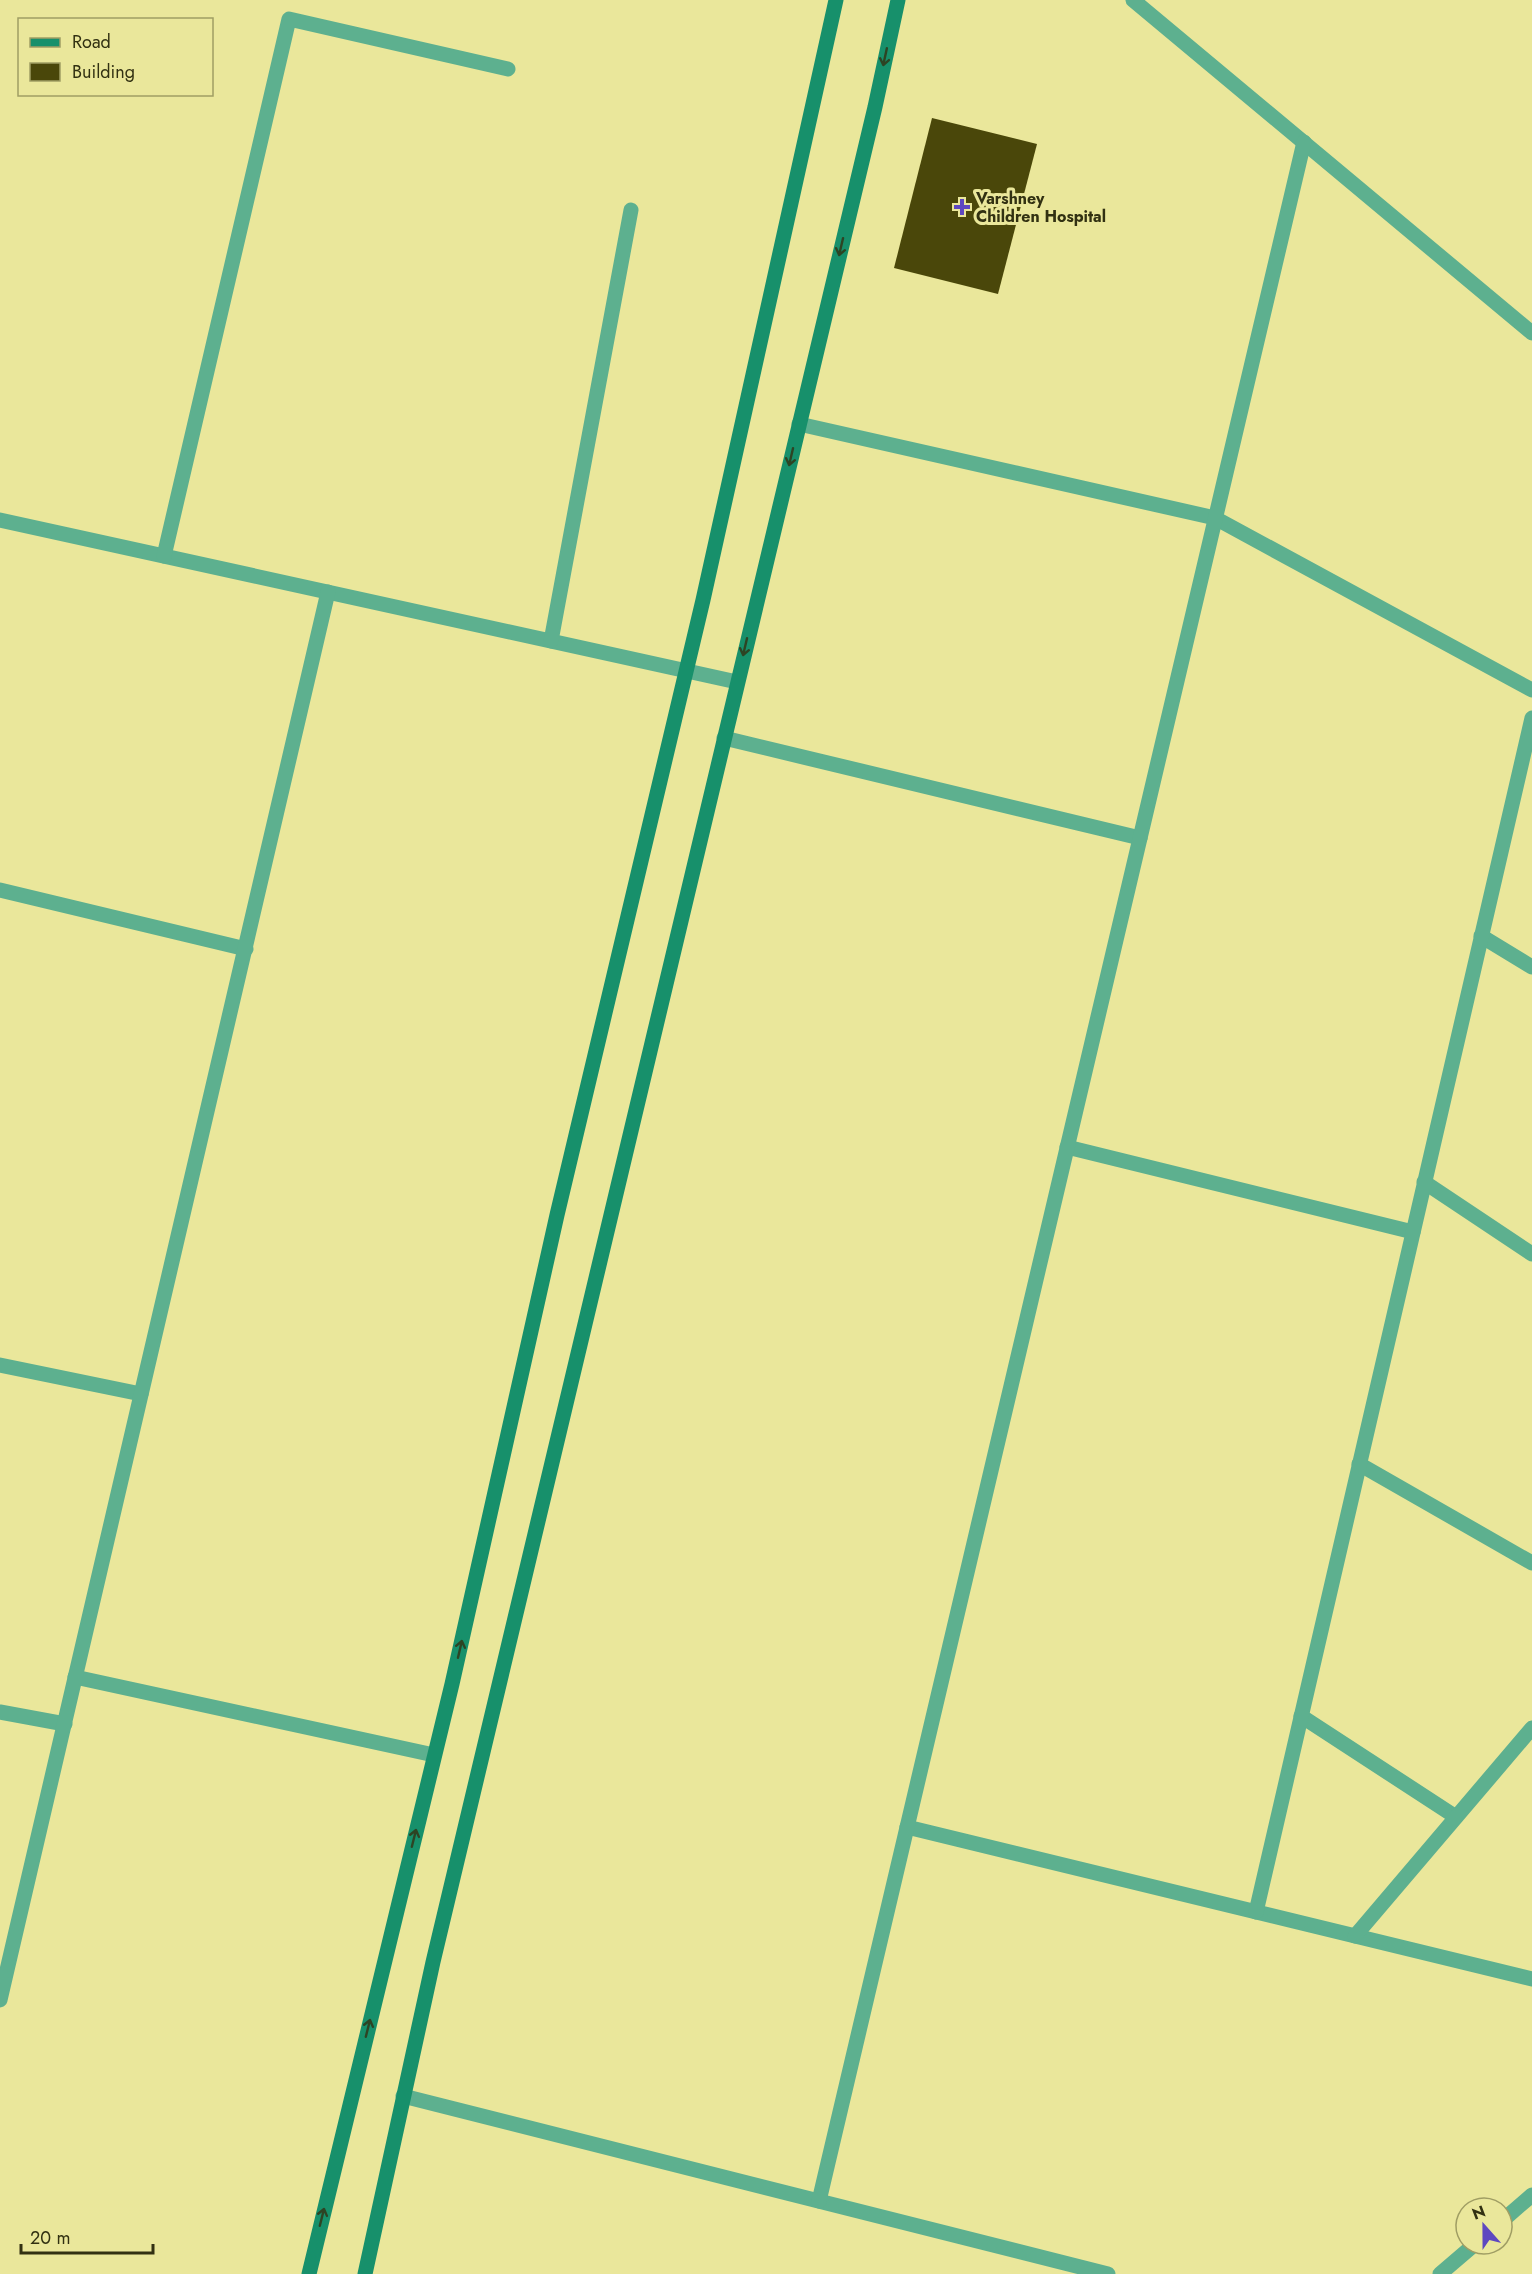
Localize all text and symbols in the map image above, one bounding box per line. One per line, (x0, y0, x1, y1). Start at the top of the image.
legend (18, 18, 213, 96)
text: Road (72, 29, 111, 55)
one-way arrow (879, 47, 891, 66)
text: Building (72, 59, 135, 85)
place label: Varshney Children Hospital (975, 187, 1106, 228)
marker: Varshney Children Hospital (953, 198, 971, 216)
one-way arrow (835, 237, 846, 256)
one-way arrow (784, 447, 796, 466)
one-way arrow (739, 637, 751, 656)
one-way arrow (455, 1639, 466, 1659)
one-way arrow (409, 1829, 421, 1848)
one-way arrow (363, 2018, 375, 2037)
north arrow (1454, 2196, 1514, 2256)
text: N (1469, 2199, 1489, 2225)
one-way arrow (317, 2208, 329, 2227)
scale bar (21, 2217, 153, 2255)
text: 20 m (30, 2225, 70, 2251)

